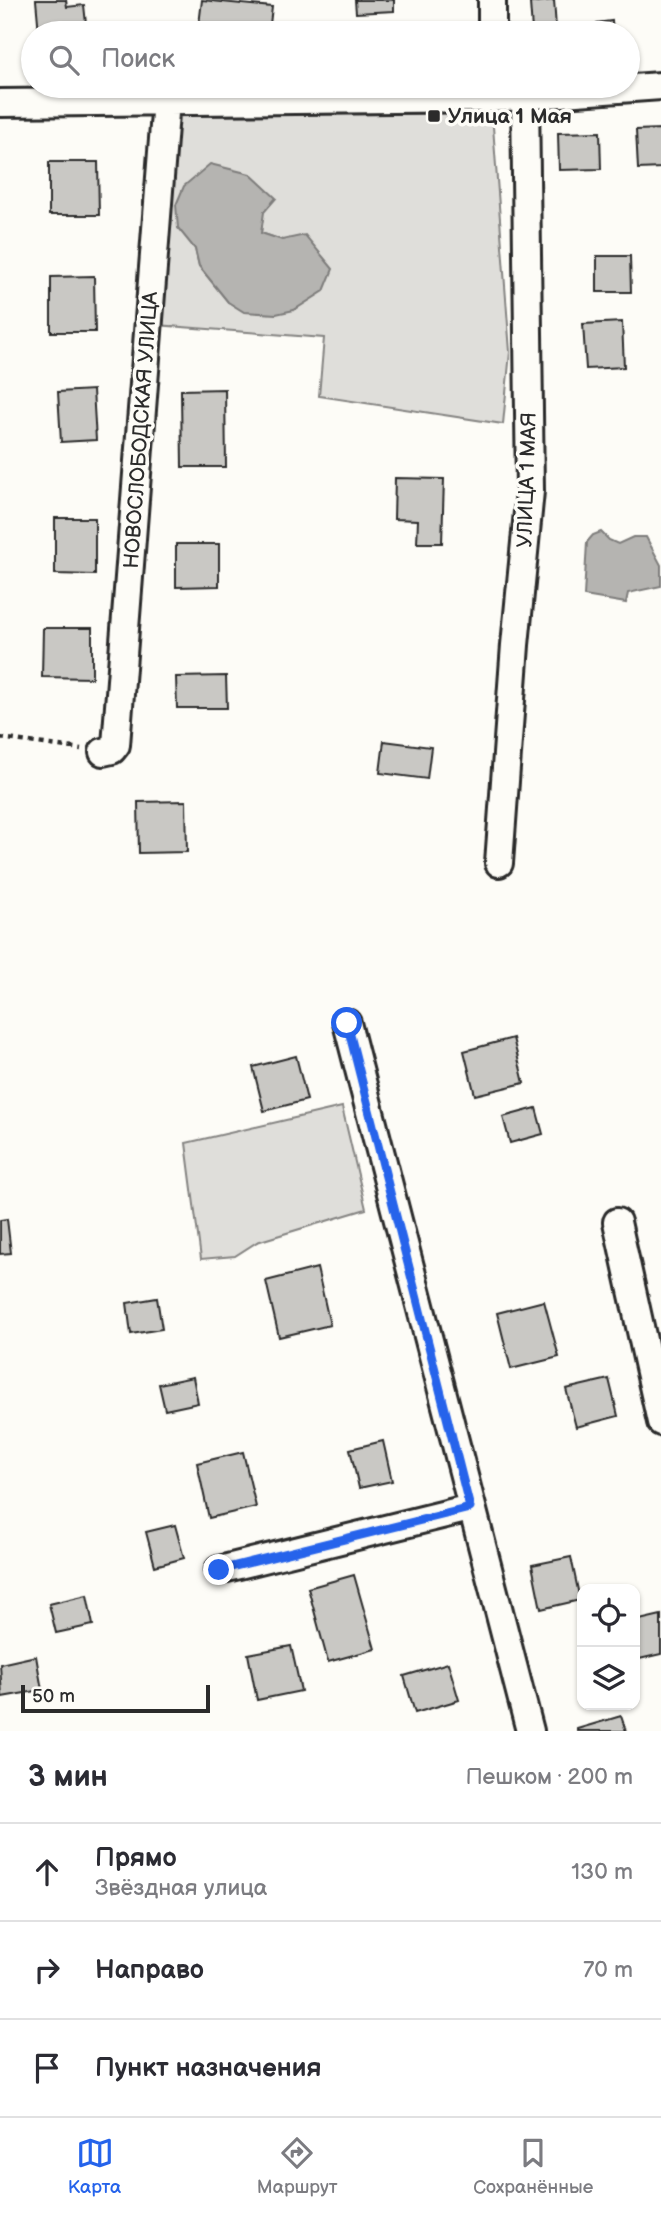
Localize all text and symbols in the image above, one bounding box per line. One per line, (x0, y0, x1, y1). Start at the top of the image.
search box (21, 21, 640, 98)
icon: search (45, 41, 83, 79)
text: Поиск (101, 44, 175, 75)
place label: Улица 1 Мая (448, 104, 572, 129)
marker: Улица 1 Мая (426, 108, 442, 124)
street label: НОВОСЛОБОДСКАЯ УЛИЦА (119, 290, 163, 569)
street label: УЛИЦА 1 МАЯ (512, 412, 542, 548)
route start (331, 1007, 362, 1038)
route end (203, 1554, 234, 1585)
map controls (577, 1584, 640, 1710)
button: locate (577, 1584, 640, 1647)
button: layers (577, 1647, 640, 1710)
scale bar (21, 1682, 210, 1714)
text: 50 m (32, 1685, 75, 1708)
text: 3 мин (28, 1759, 108, 1795)
text: Пешком · 200 m (465, 1763, 633, 1791)
text: Прямо (95, 1843, 177, 1874)
icon: ahead (28, 1853, 66, 1891)
text: 130 m (571, 1858, 633, 1886)
text: Звёздная улица (95, 1874, 267, 1902)
icon: right (28, 1951, 66, 1989)
text: Направо (95, 1955, 204, 1986)
text: 70 m (583, 1956, 633, 1984)
icon: arrive (28, 2049, 66, 2087)
text: Пункт назначения (95, 2053, 321, 2084)
tab: Карта (68, 2134, 121, 2199)
tab: Маршрут (257, 2134, 338, 2199)
tab: Сохранённые (473, 2134, 593, 2199)

